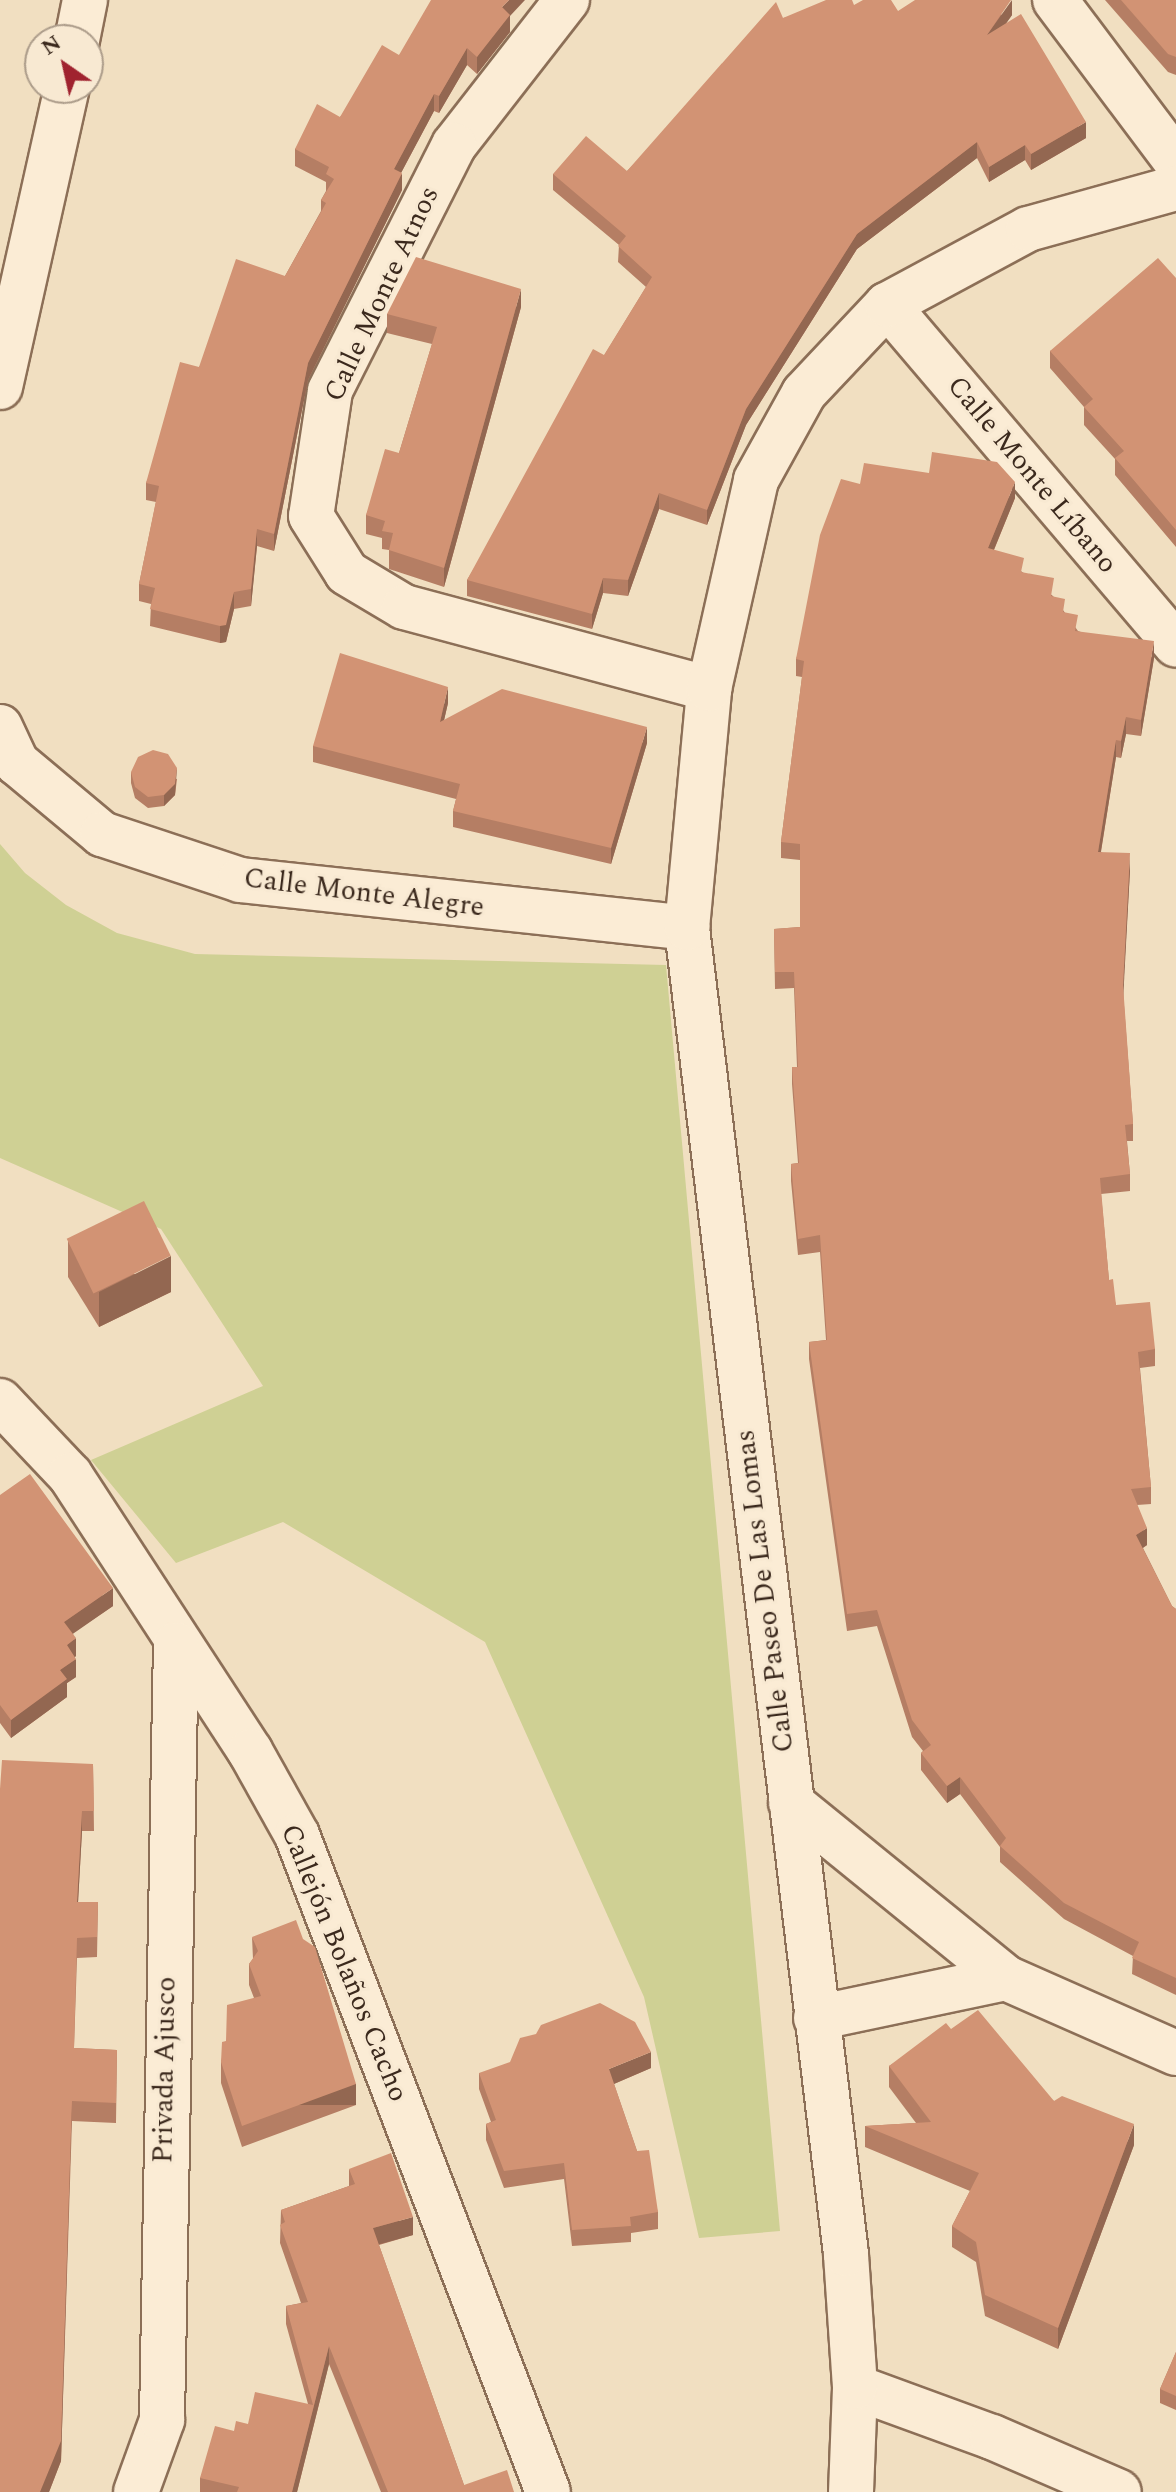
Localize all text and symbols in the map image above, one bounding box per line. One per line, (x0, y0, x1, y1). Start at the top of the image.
north arrow (24, 24, 104, 104)
text: N (35, 27, 68, 64)
street label: Calle Monte Atnos (317, 181, 447, 407)
street label: Calle Monte Líbano (940, 370, 1124, 580)
street label: Calle Monte Alegre (242, 862, 486, 924)
street label: Calle Paseo De Las Lomas (729, 1428, 801, 1754)
street label: Callejón Bolaños Cacho (273, 1819, 415, 2107)
street label: Privada Ajusco (147, 1976, 183, 2164)

